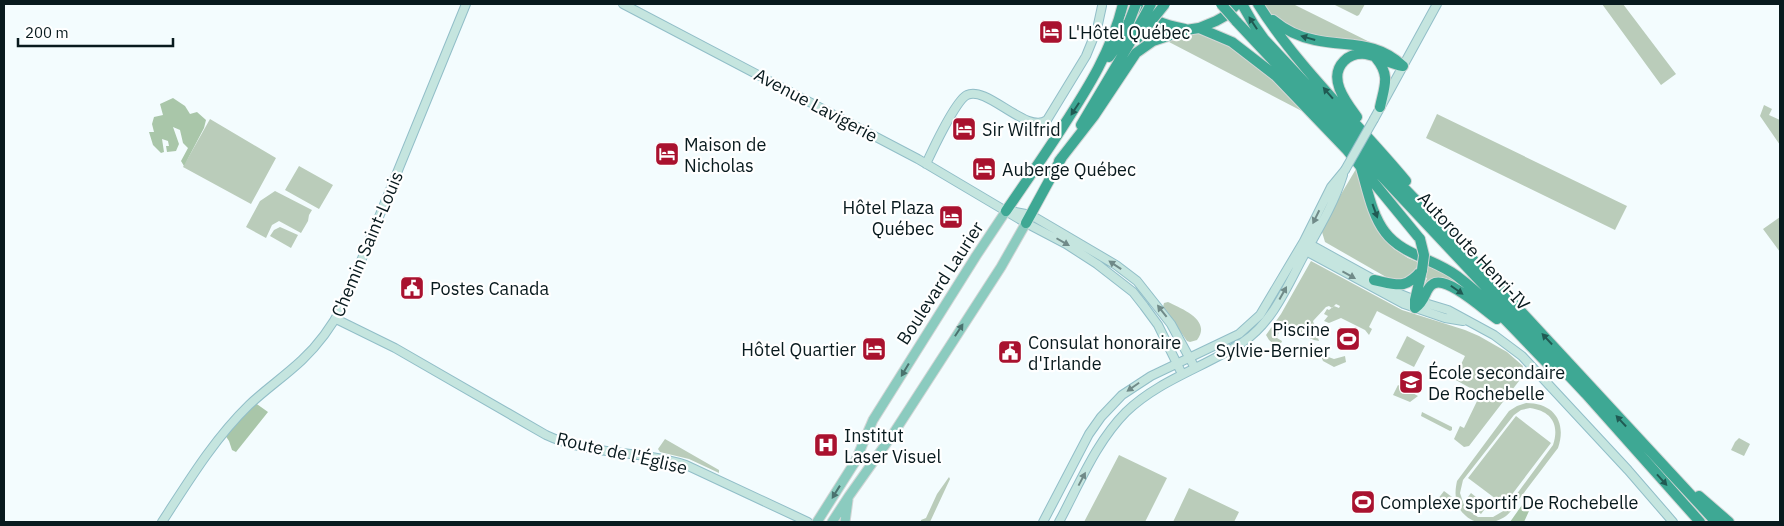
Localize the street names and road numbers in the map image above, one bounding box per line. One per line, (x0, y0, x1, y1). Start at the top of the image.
street label: Avenue Lavigerie (750, 63, 882, 147)
street label: Chemin Saint-Louis (326, 168, 408, 320)
street label: Autoroute Henri-IV (1413, 187, 1535, 315)
street label: Boulevard Laurier (892, 217, 989, 349)
street label: Route de l'Église (554, 427, 690, 479)

